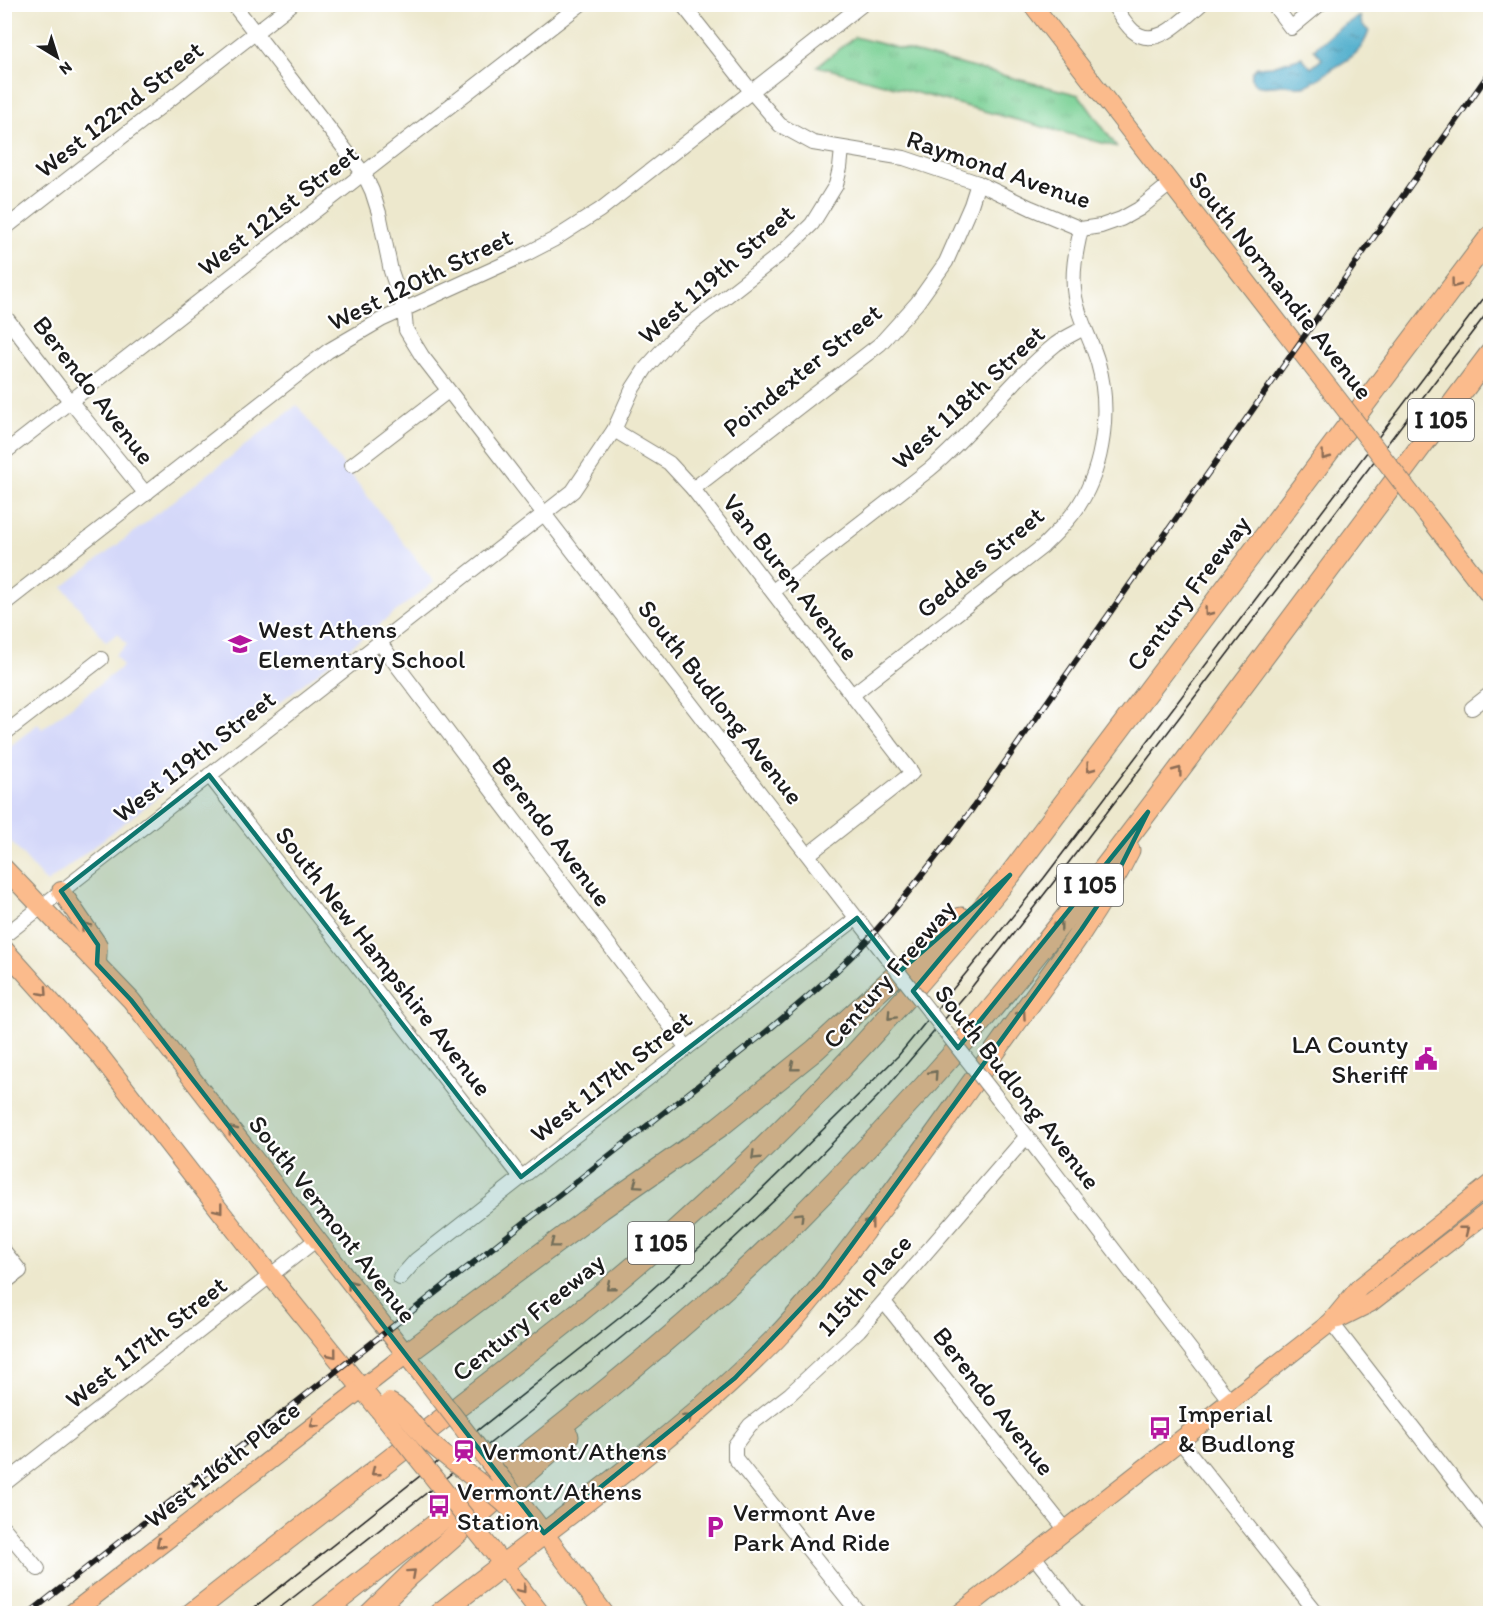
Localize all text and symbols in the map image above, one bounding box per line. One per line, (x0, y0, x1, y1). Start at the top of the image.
north arrow (27, 27, 87, 87)
street label: West 122nd Street (29, 33, 210, 185)
text: N (56, 58, 76, 79)
street label: Raymond Avenue (903, 122, 1095, 216)
street label: West 121st Street (191, 137, 365, 283)
street label: South Normandie Avenue (1182, 164, 1380, 406)
street label: West 119th Street (631, 197, 801, 351)
street label: West 120th Street (322, 220, 518, 338)
one-way arrow (1452, 277, 1463, 288)
street label: Poindexter Street (716, 296, 888, 444)
street label: Berendo Avenue (26, 309, 162, 471)
street label: West 118th Street (885, 318, 1052, 476)
road number: I 105 (1408, 399, 1474, 441)
one-way arrow (1322, 450, 1333, 461)
street label: Van Buren Avenue (716, 487, 866, 667)
street label: Geddes Street (909, 499, 1051, 625)
street label: Century Freeway (1119, 509, 1257, 677)
street label: South Budlong Avenue (631, 593, 811, 811)
one-way arrow (1204, 605, 1215, 616)
place label: West Athens Elementary School (258, 613, 465, 675)
school or university icon: West Athens Elementary School (227, 631, 253, 657)
street label: West 119th Street (106, 682, 282, 829)
street label: Berendo Avenue (485, 749, 619, 913)
one-way arrow (1087, 761, 1098, 772)
one-way arrow (1171, 766, 1182, 777)
street label: South New Hampshire Avenue (269, 820, 499, 1102)
road number: I 105 (1057, 864, 1123, 906)
street label: Century Freeway (816, 893, 962, 1055)
one-way arrow (1052, 921, 1063, 932)
one-way arrow (81, 922, 92, 933)
street label: South Budlong Avenue (928, 978, 1108, 1196)
one-way arrow (37, 985, 48, 996)
street label: West 117th Street (524, 1003, 699, 1149)
one-way arrow (887, 1009, 898, 1019)
one-way arrow (1014, 1009, 1025, 1020)
place label: LA County Sheriff (1291, 1028, 1408, 1090)
public building icon: LA County Sheriff (1413, 1046, 1439, 1072)
one-way arrow (789, 1060, 800, 1071)
one-way arrow (927, 1070, 938, 1081)
street label: South Vermont Avenue (242, 1109, 424, 1329)
one-way arrow (229, 1126, 240, 1137)
one-way arrow (752, 1149, 762, 1160)
one-way arrow (633, 1177, 644, 1188)
one-way arrow (212, 1202, 223, 1213)
one-way arrow (793, 1213, 804, 1224)
one-way arrow (863, 1218, 874, 1229)
road number: I 105 (628, 1222, 694, 1264)
one-way arrow (1458, 1226, 1469, 1237)
street label: 115th Place (810, 1227, 918, 1343)
one-way arrow (549, 1237, 560, 1248)
street label: Century Freeway (445, 1246, 611, 1388)
street label: West 117th Street (59, 1269, 234, 1415)
one-way arrow (606, 1279, 617, 1290)
one-way arrow (348, 1280, 359, 1291)
street label: Berendo Avenue (926, 1320, 1062, 1482)
one-way arrow (325, 1347, 336, 1358)
street label: West 116th Place (138, 1393, 306, 1535)
place label: Imperial & Budlong (1178, 1397, 1295, 1459)
one-way arrow (681, 1415, 692, 1426)
bus stop icon: Imperial & Budlong (1147, 1415, 1173, 1441)
one-way arrow (310, 1417, 321, 1428)
place label: Vermont/Athens (482, 1435, 667, 1467)
station icon: Vermont/Athens (451, 1438, 477, 1464)
one-way arrow (370, 1464, 381, 1475)
place label: Vermont/Athens Station (457, 1475, 642, 1537)
bus stop icon: Vermont/Athens Station (426, 1493, 452, 1519)
place label: Vermont Ave Park And Ride (733, 1496, 890, 1558)
parking icon: Vermont Ave Park And Ride (702, 1514, 728, 1540)
one-way arrow (156, 1536, 167, 1547)
one-way arrow (405, 1569, 416, 1580)
one-way arrow (514, 1582, 525, 1593)

